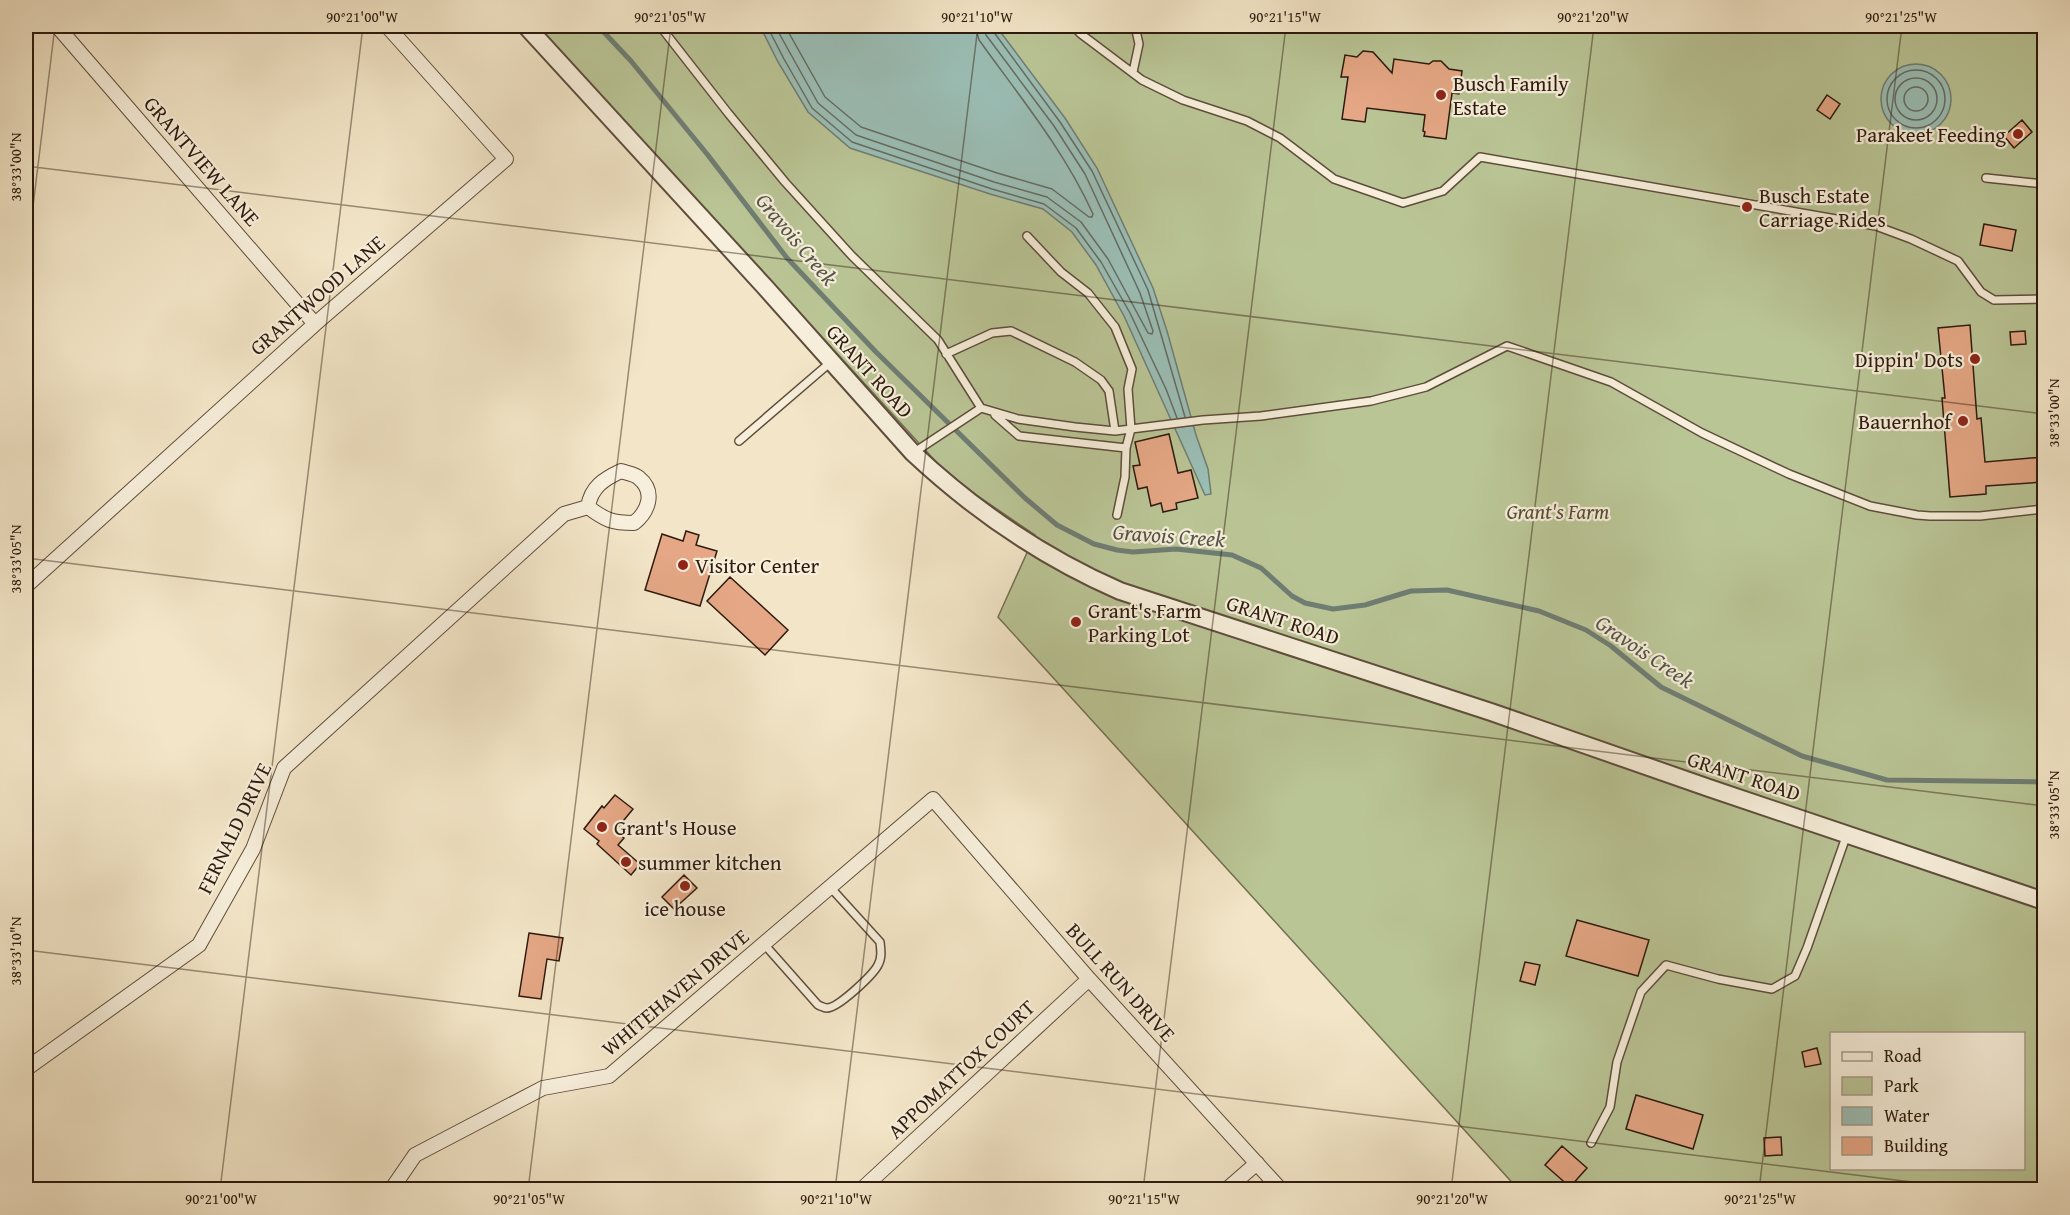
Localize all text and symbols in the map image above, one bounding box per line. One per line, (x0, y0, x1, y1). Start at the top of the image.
text: 90°21'00"W (326, 6, 398, 27)
text: 90°21'05"W (634, 6, 706, 27)
text: 90°21'10"W (941, 6, 1013, 27)
text: 90°21'15"W (1249, 6, 1321, 27)
text: 90°21'20"W (1557, 6, 1629, 27)
text: 90°21'25"W (1865, 6, 1937, 27)
place label: Busch Family Estate (1453, 68, 1569, 123)
marker: Busch Family Estate (1434, 88, 1448, 102)
street label: GRANTVIEW LANE (137, 89, 268, 233)
place label: Parakeet Feeding (1856, 119, 2007, 150)
marker: Parakeet Feeding (2011, 127, 2025, 141)
text: 38°33'00"N (5, 132, 26, 201)
place label: Busch Estate Carriage Rides (1759, 180, 1886, 235)
water label: Gravois Creek (749, 186, 846, 293)
marker: Busch Estate Carriage Rides (1740, 200, 1754, 214)
street label: GRANTWOOD LANE (243, 227, 392, 363)
street label: GRANT ROAD (819, 317, 921, 425)
place label: Dippin' Dots (1855, 344, 1963, 375)
marker: Dippin' Dots (1968, 352, 1982, 366)
text: 38°33'00"N (2043, 378, 2064, 447)
place label: Bauernhof (1858, 406, 1953, 437)
marker: Bauernhof (1956, 414, 1970, 428)
park label: Grant's Farm (1506, 496, 1610, 527)
water label: Gravois Creek (1112, 515, 1227, 555)
text: 38°33'05"N (5, 524, 26, 593)
place label: Visitor Center (695, 550, 820, 581)
marker: Visitor Center (676, 558, 690, 572)
street label: GRANT ROAD (1223, 587, 1343, 653)
place label: Grant's Farm Parking Lot (1088, 595, 1201, 650)
water label: Gravois Creek (1589, 606, 1701, 696)
marker: Grant's Farm Parking Lot (1069, 615, 1083, 629)
street label: GRANT ROAD (1684, 743, 1804, 809)
street label: FERNALD DRIVE (189, 757, 279, 899)
text: 38°33'05"N (2043, 770, 2064, 839)
place label: Grant's House (614, 812, 737, 843)
marker: Grant's House (595, 820, 609, 834)
place label: summer kitchen (638, 847, 782, 878)
marker: summer kitchen (619, 855, 633, 869)
marker: ice house (678, 879, 692, 893)
place label: ice house (644, 893, 726, 924)
text: 38°33'10"N (5, 916, 26, 985)
street label: BULL RUN DRIVE (1059, 916, 1183, 1049)
street label: WHITEHAVEN DRIVE (595, 921, 756, 1063)
street label: APPOMATTOX COURT (880, 992, 1042, 1146)
legend (1830, 1032, 2025, 1170)
text: Road (1884, 1042, 1922, 1069)
text: Park (1884, 1072, 1920, 1099)
text: Water (1884, 1102, 1930, 1129)
text: Building (1884, 1132, 1948, 1159)
text: 90°21'00"W (185, 1188, 257, 1209)
text: 90°21'05"W (493, 1188, 565, 1209)
text: 90°21'10"W (800, 1188, 872, 1209)
text: 90°21'15"W (1108, 1188, 1180, 1209)
text: 90°21'20"W (1416, 1188, 1488, 1209)
text: 90°21'25"W (1724, 1188, 1796, 1209)

